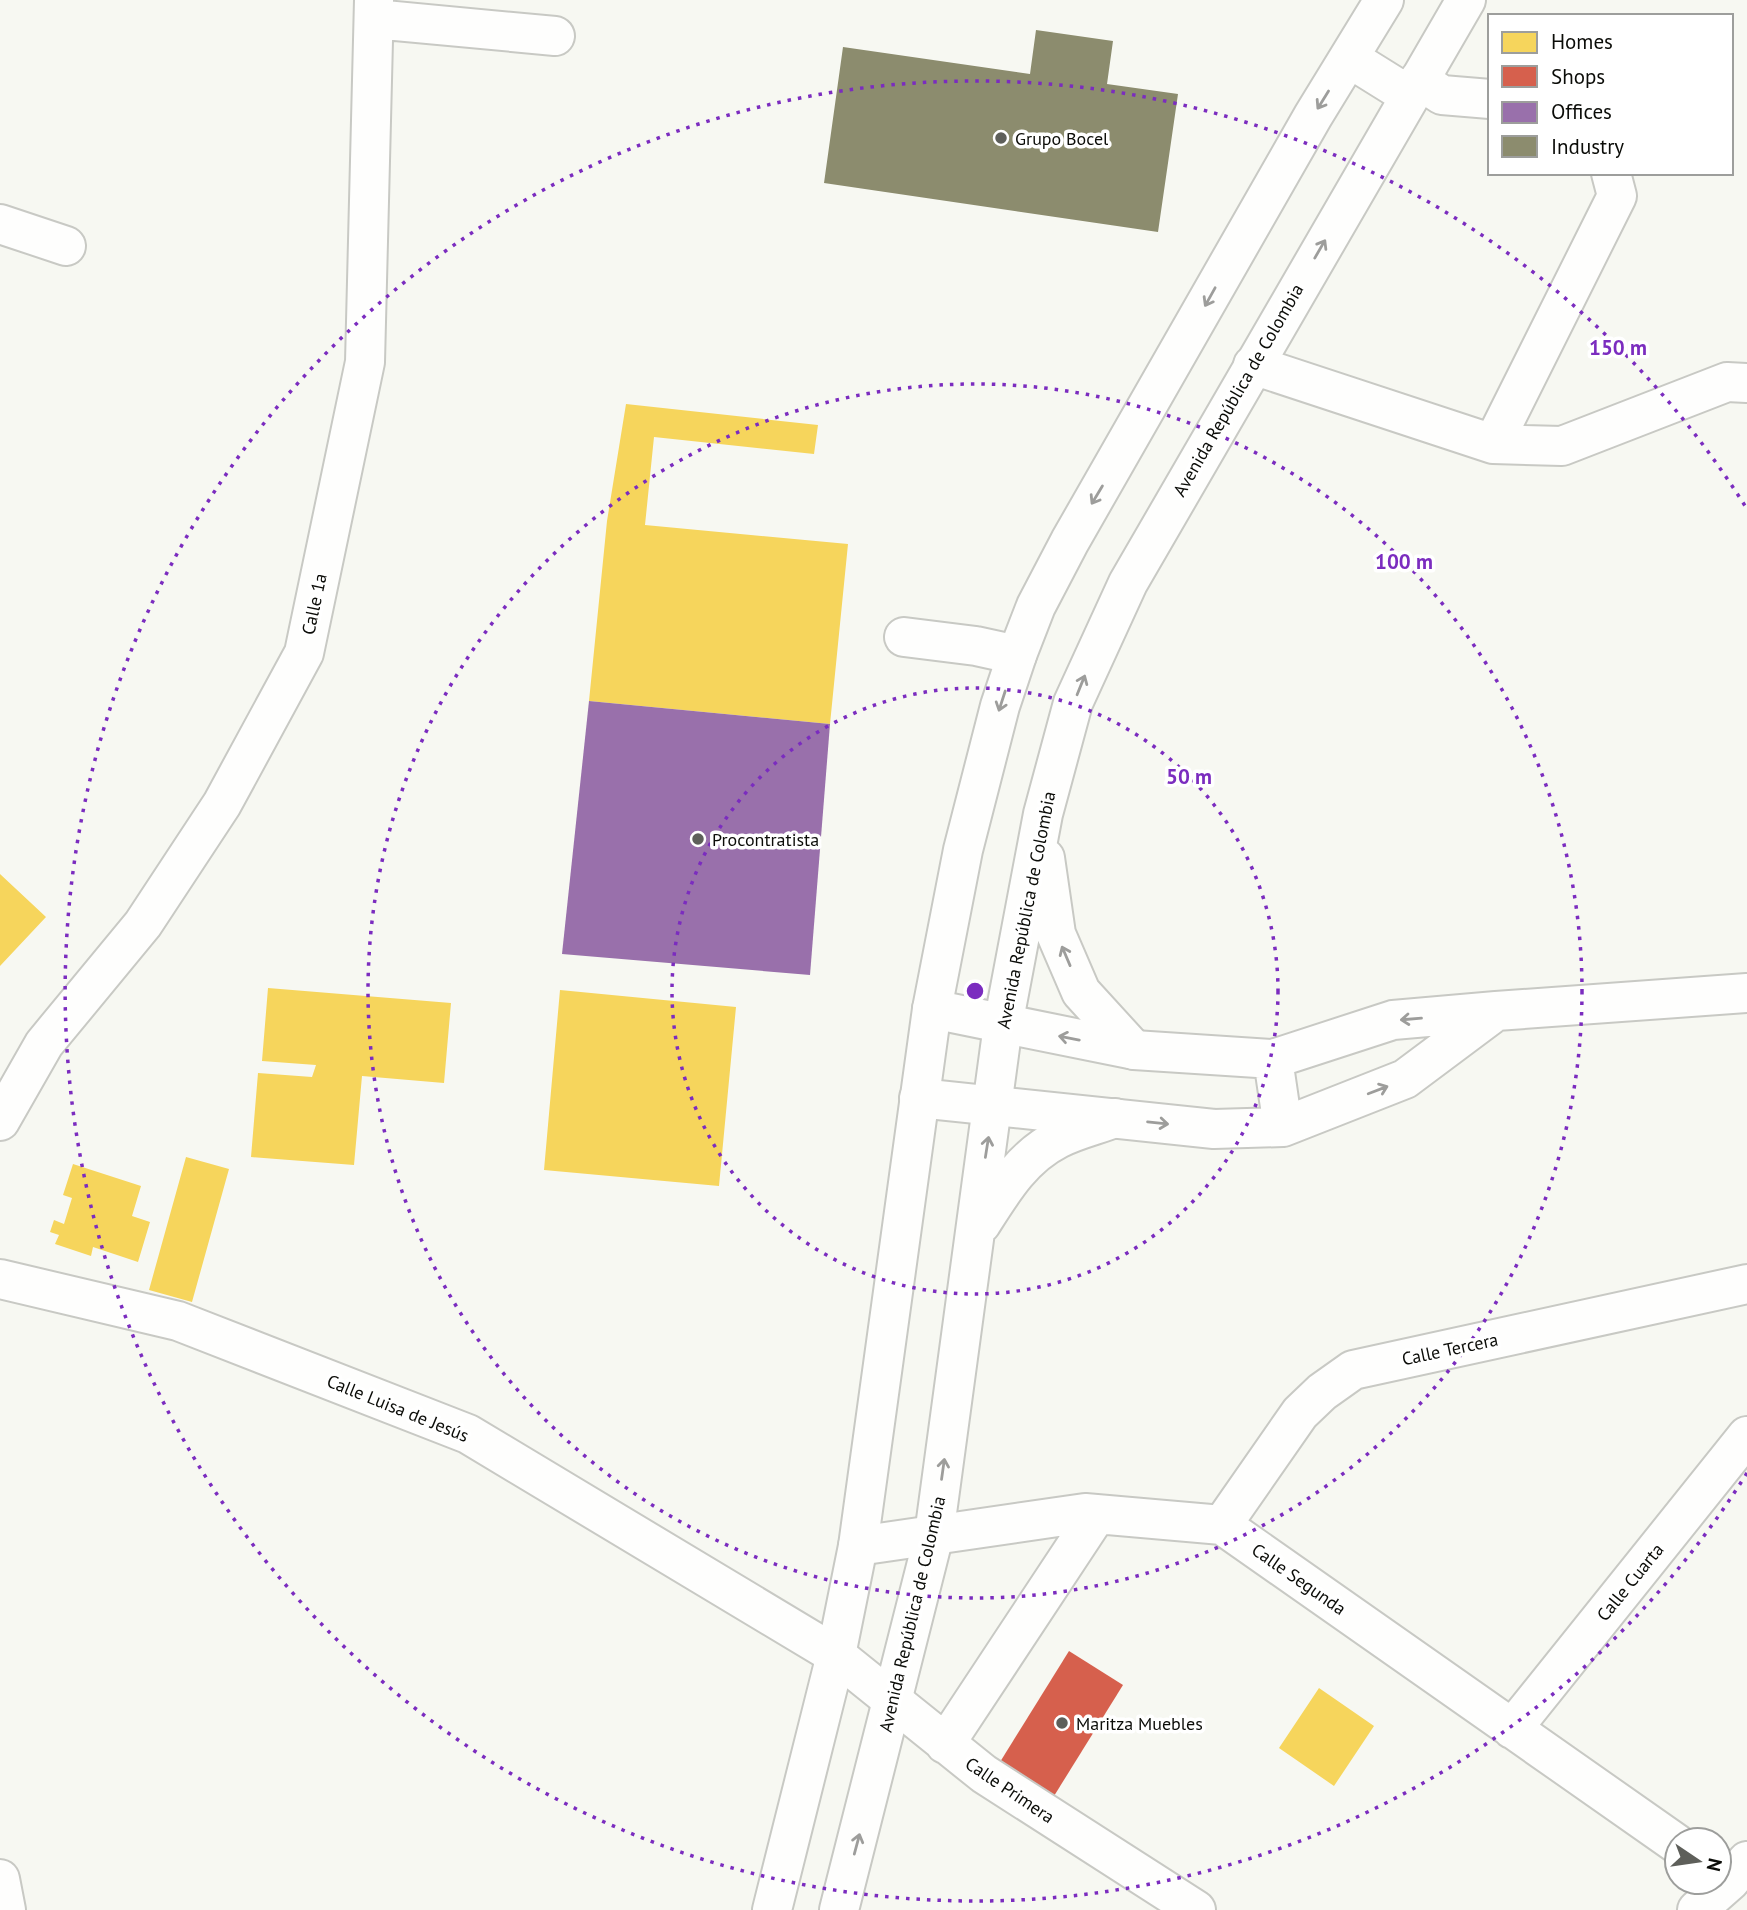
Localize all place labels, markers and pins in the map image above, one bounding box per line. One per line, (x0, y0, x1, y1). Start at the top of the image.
place label: Grupo Bocel (1015, 127, 1109, 150)
marker: Grupo Bocel (993, 130, 1009, 146)
place label: Procontratista (712, 828, 819, 851)
marker: Procontratista (690, 831, 706, 847)
centre of rings (963, 979, 987, 1003)
place label: Maritza Muebles (1076, 1712, 1203, 1735)
marker: Maritza Muebles (1054, 1715, 1070, 1731)

